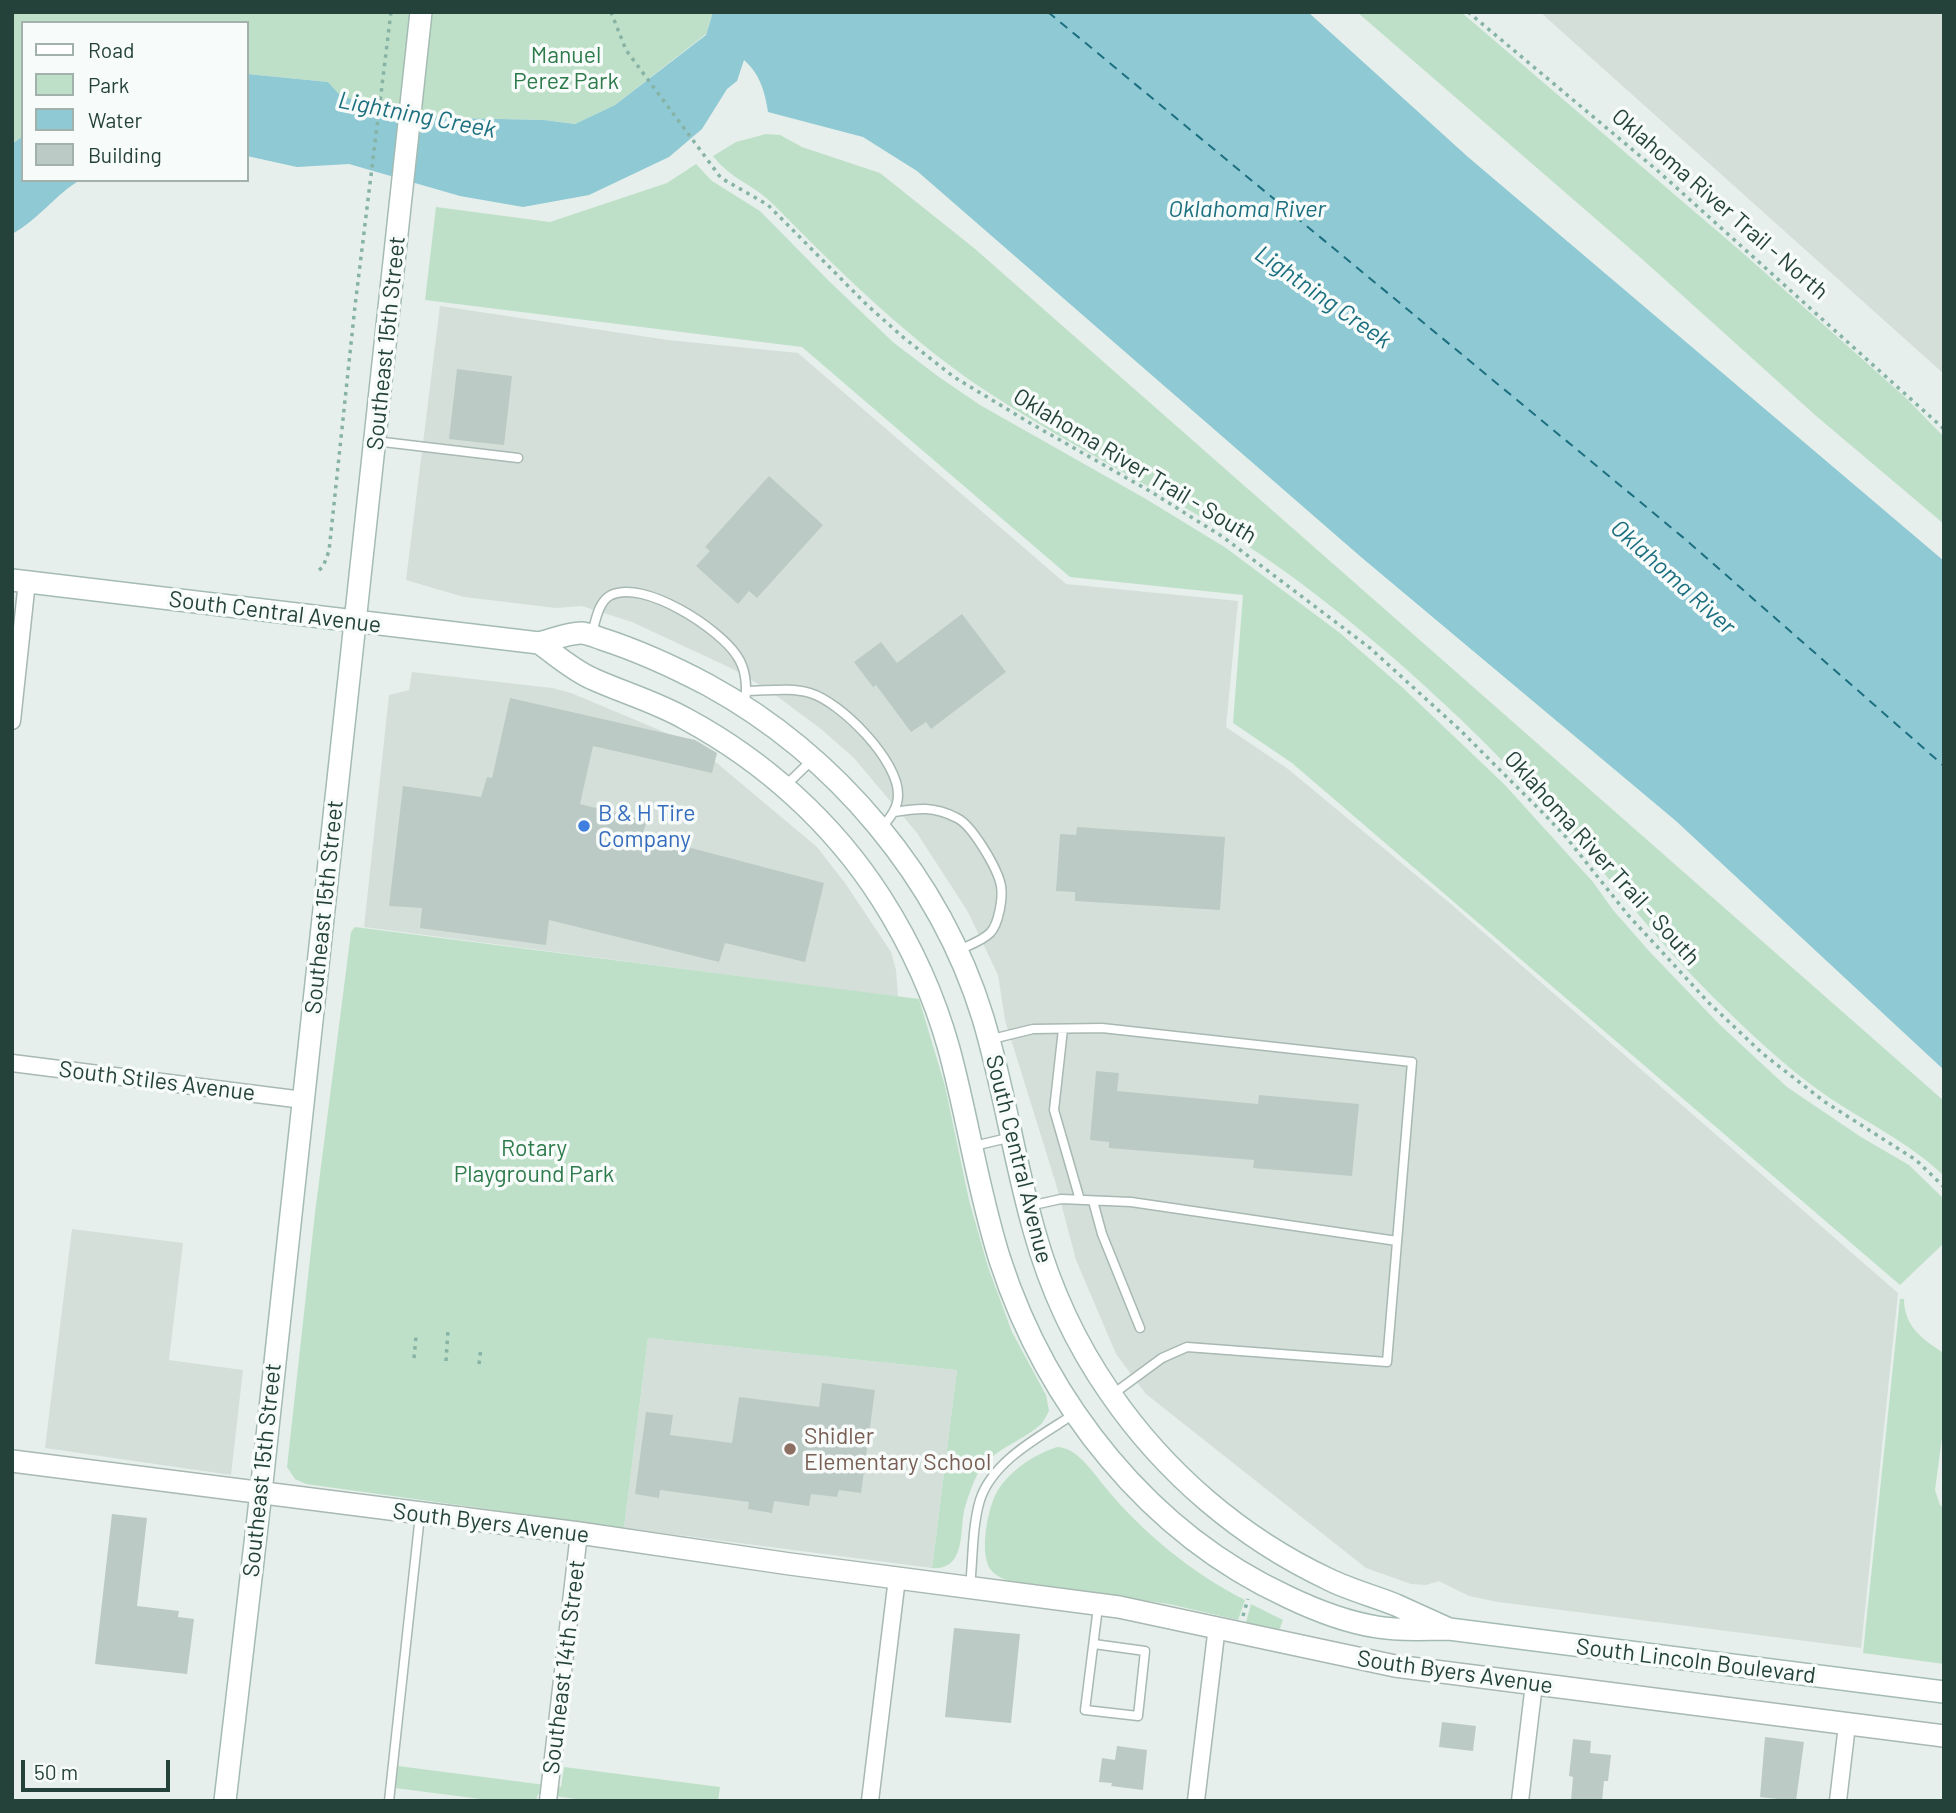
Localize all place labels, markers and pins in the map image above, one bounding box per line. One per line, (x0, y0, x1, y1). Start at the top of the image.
place label: B & H Tire Company (598, 799, 696, 853)
marker: B & H Tire Company (576, 818, 592, 834)
place label: Shidler Elementary School (804, 1422, 991, 1476)
marker: Shidler Elementary School (782, 1441, 798, 1457)

